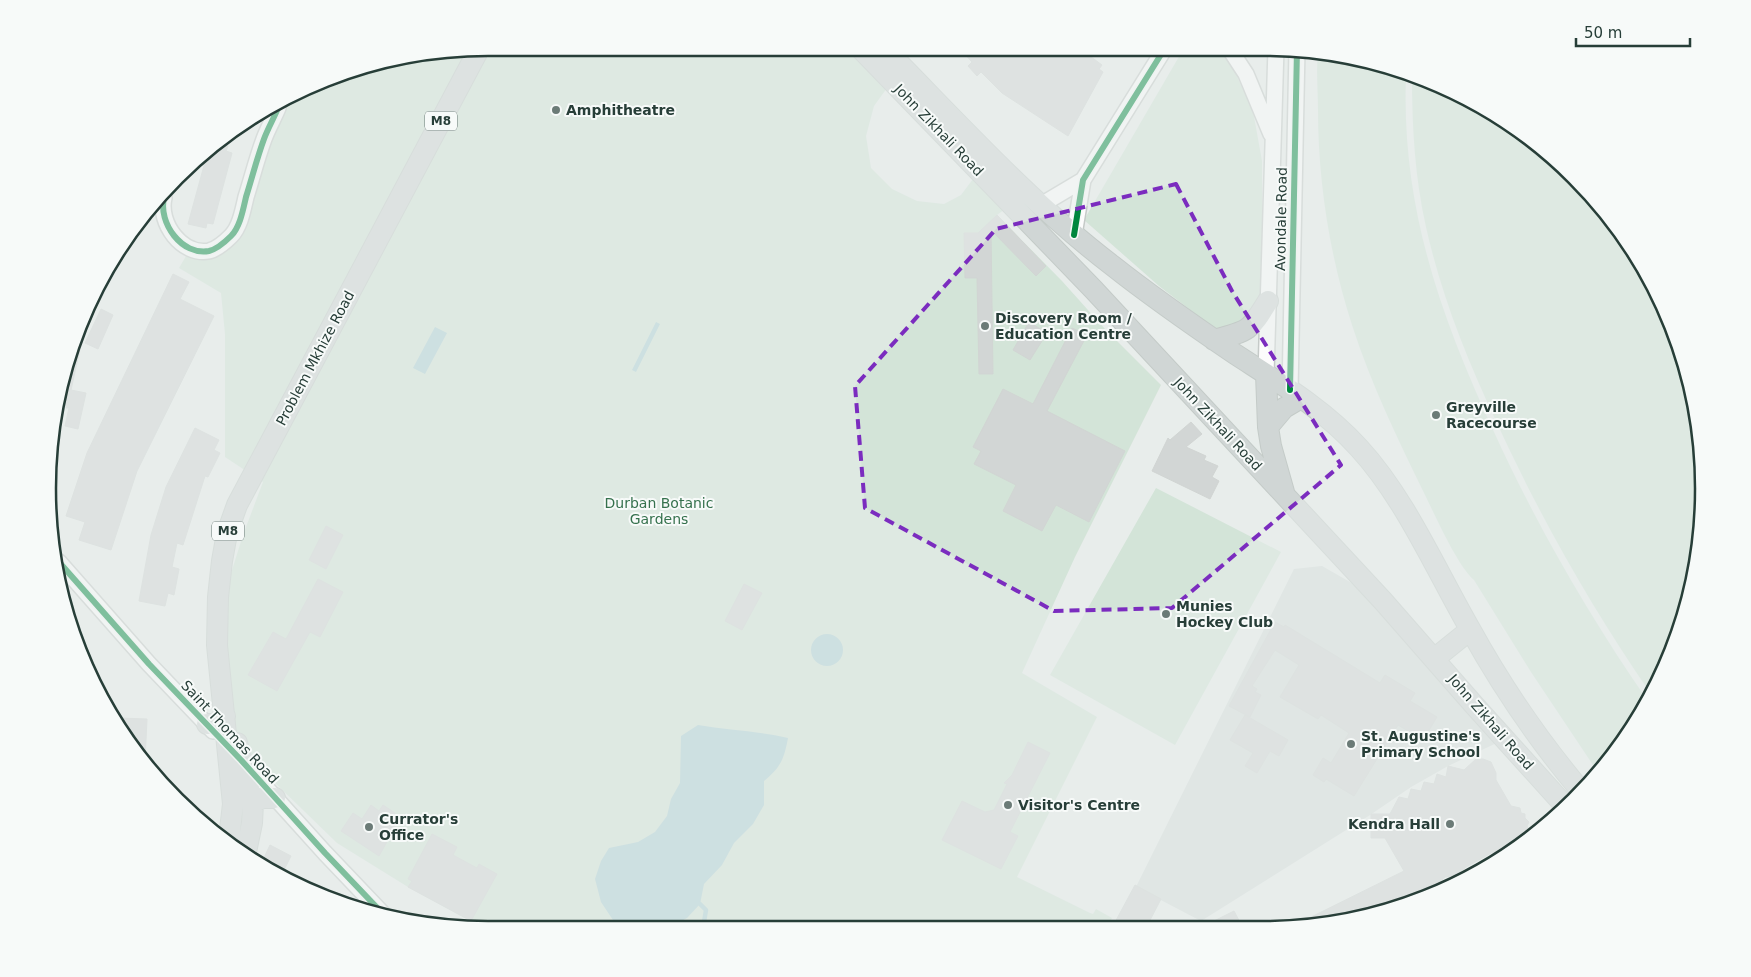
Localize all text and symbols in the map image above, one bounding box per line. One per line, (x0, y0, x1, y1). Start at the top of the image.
scale bar (1576, 15, 1690, 47)
text: 50 m (1584, 24, 1622, 42)
street label: John Zikhali Road (890, 80, 987, 179)
place label: Amphitheatre (566, 102, 675, 118)
marker: Amphitheatre (550, 104, 562, 116)
road number: M8 (425, 112, 457, 130)
street label: Avondale Road (1272, 167, 1290, 271)
street label: Problem Mkhize Road (273, 288, 357, 428)
place label: Discovery Room / Education Centre (995, 310, 1133, 342)
marker: Discovery Room / Education Centre (979, 320, 991, 332)
street label: John Zikhali Road (1170, 373, 1265, 474)
place label: Greyville Racecourse (1446, 399, 1537, 431)
marker: Greyville Racecourse (1430, 409, 1442, 421)
park label: Durban Botanic Gardens (605, 495, 713, 527)
road number: M8 (212, 522, 244, 540)
place label: Munies Hockey Club (1176, 598, 1273, 630)
marker: Munies Hockey Club (1160, 608, 1172, 620)
street label: John Zikhali Road (1445, 670, 1537, 773)
street label: Saint Thomas Road (178, 677, 282, 787)
place label: St. Augustine's Primary School (1361, 728, 1481, 760)
marker: St. Augustine's Primary School (1345, 738, 1357, 750)
place label: Visitor's Centre (1018, 797, 1140, 813)
marker: Visitor's Centre (1002, 799, 1014, 811)
place label: Currator's Office (379, 811, 458, 843)
place label: Kendra Hall (1348, 816, 1440, 832)
marker: Kendra Hall (1444, 818, 1456, 830)
marker: Currator's Office (363, 821, 375, 833)

